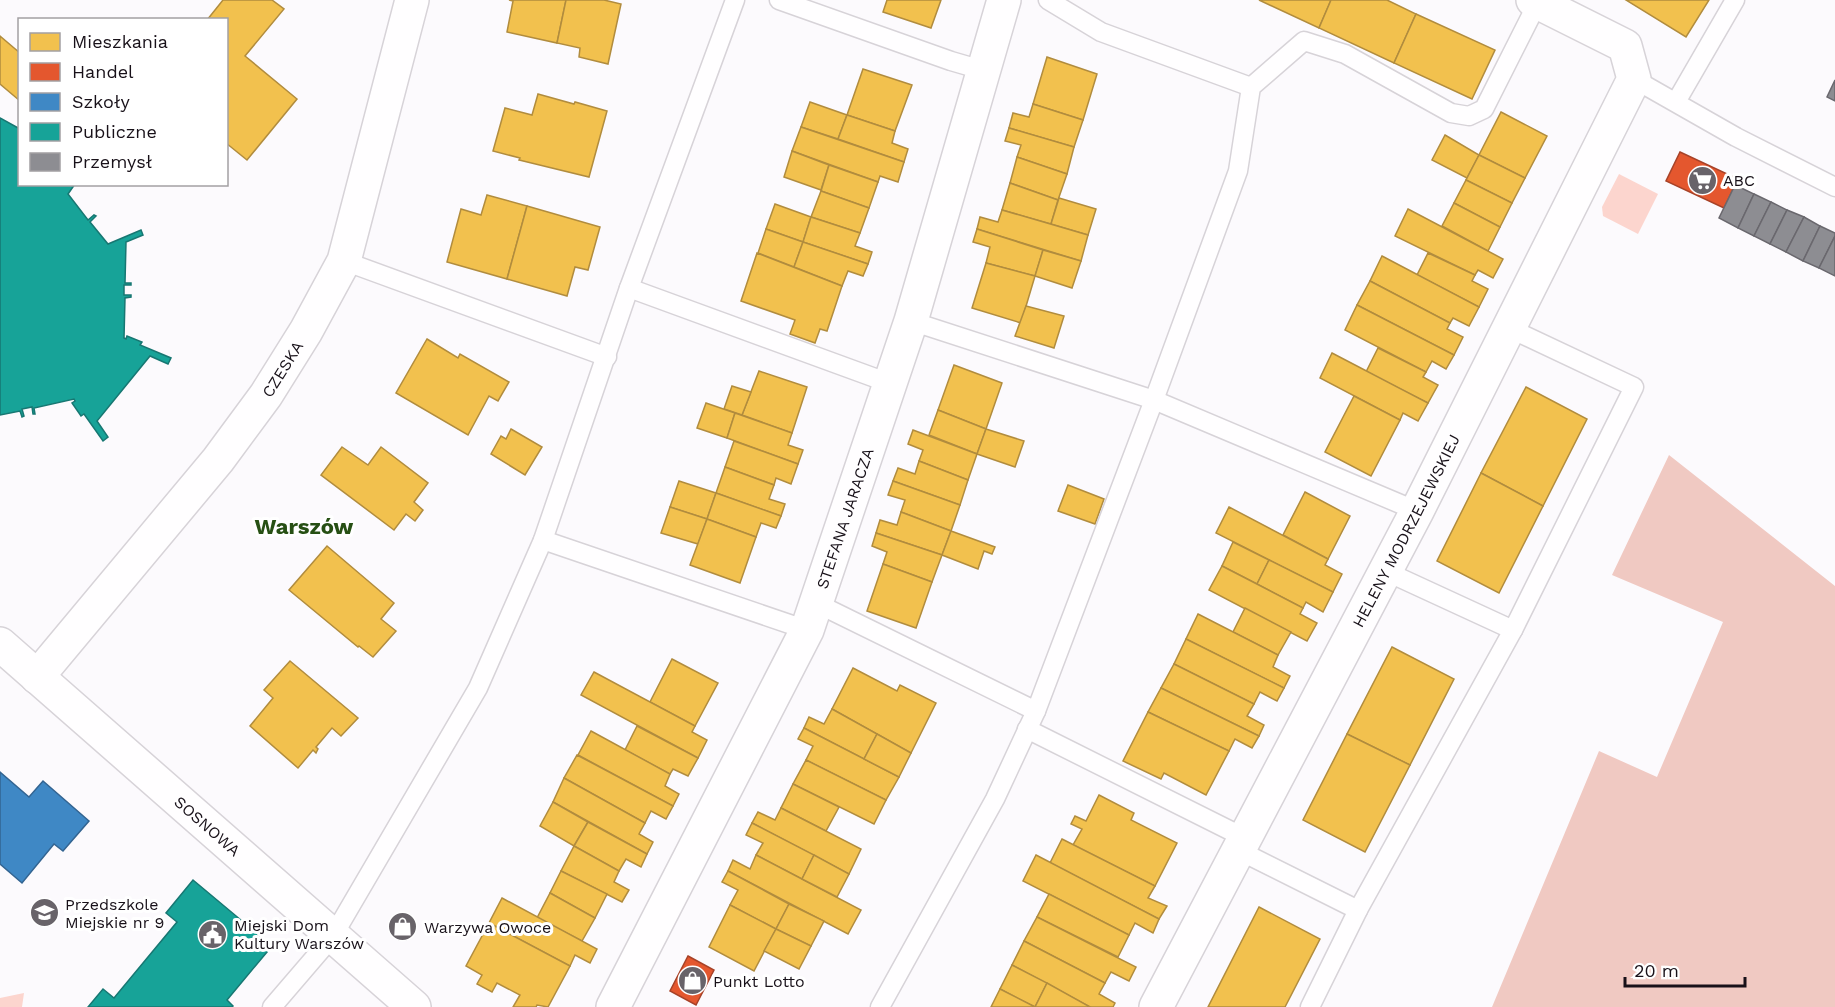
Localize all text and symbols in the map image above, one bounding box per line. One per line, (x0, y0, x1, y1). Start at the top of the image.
legend (18, 18, 228, 186)
text: Mieszkania (72, 31, 168, 52)
text: Handel (72, 61, 134, 82)
text: Szkoły (72, 91, 130, 112)
text: Publiczne (72, 121, 157, 142)
text: Przemysł (72, 151, 153, 172)
supermarket icon: ABC (1686, 164, 1718, 196)
place label: ABC (1723, 171, 1755, 190)
street label: CZESKA (258, 337, 308, 401)
street label: HELENY MODRZEJEWSKIEJ (1349, 431, 1464, 631)
street label: STEFANA JARACZA (813, 445, 878, 591)
district label: Warszów (255, 514, 354, 539)
street label: SOSNOWA (170, 792, 244, 861)
place label: Przedszkole Miejskie nr 9 (65, 895, 164, 932)
school or university icon: Przedszkole Miejskie nr 9 (28, 897, 60, 929)
shop icon: Warzywa Owoce (387, 911, 419, 943)
place label: Miejski Dom Kultury Warszów (234, 916, 364, 953)
public building icon: Miejski Dom Kultury Warszów (197, 918, 229, 950)
place label: Warzywa Owoce (424, 918, 551, 937)
scale bar (1625, 950, 1745, 988)
text: 20 m (1634, 960, 1679, 981)
shop icon: Punkt Lotto (676, 965, 708, 997)
place label: Punkt Lotto (713, 972, 805, 991)

